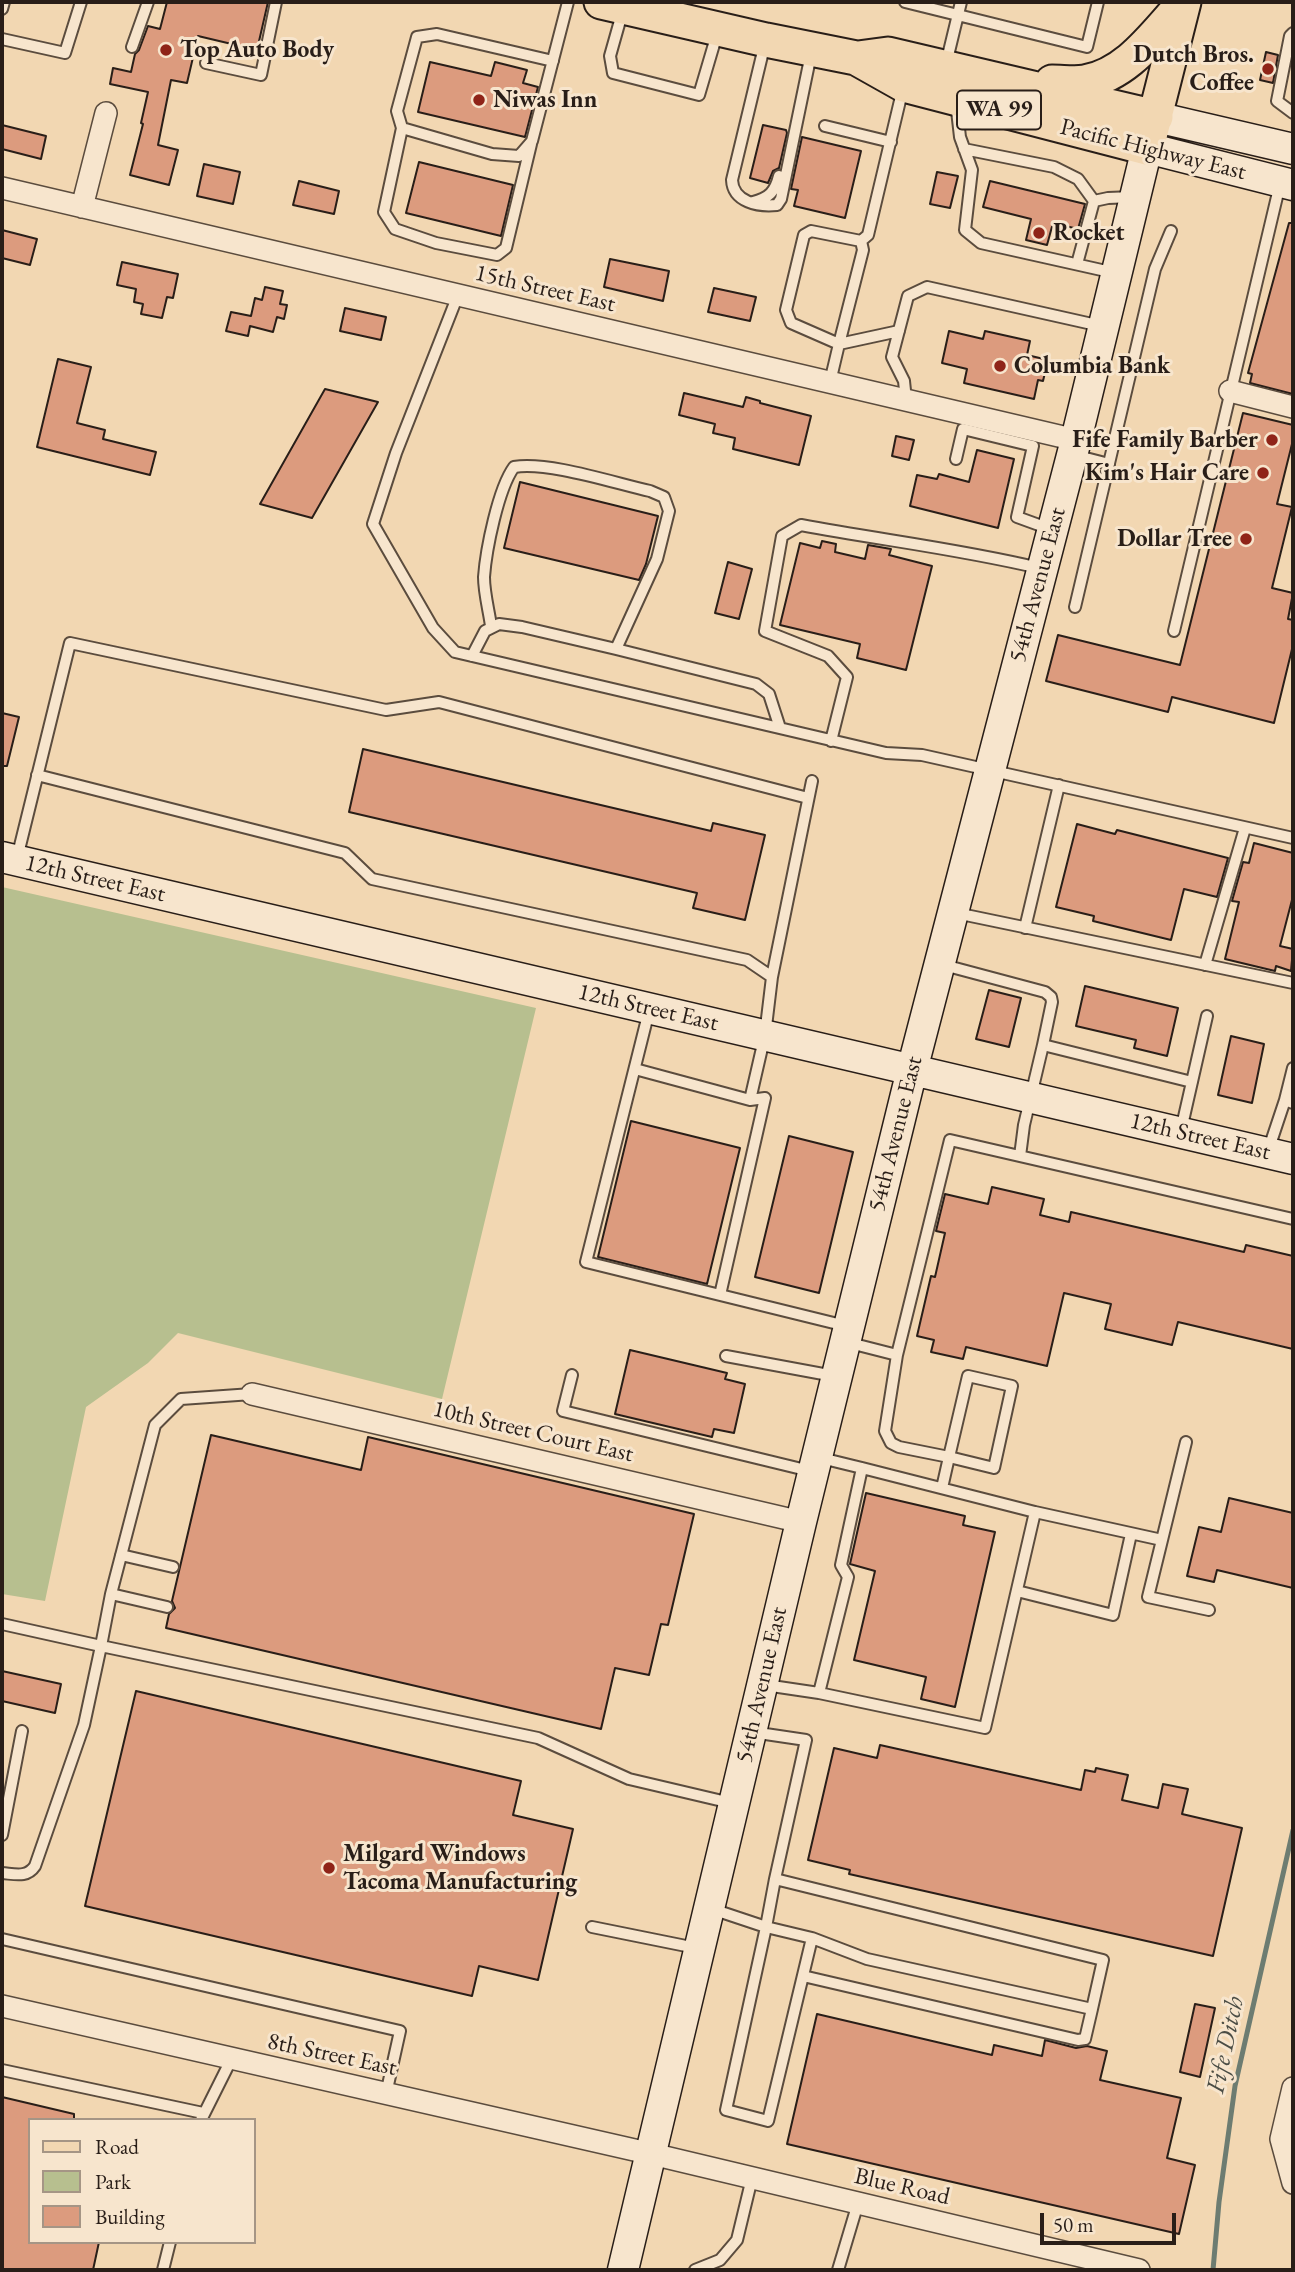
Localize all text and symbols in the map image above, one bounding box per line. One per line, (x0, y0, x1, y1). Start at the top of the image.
place label: Top Auto Body (180, 36, 334, 64)
place label: Dutch Bros. Coffee (1133, 41, 1254, 97)
marker: Top Auto Body (158, 42, 174, 58)
marker: Dutch Bros. Coffee (1260, 61, 1276, 77)
place label: Niwas Inn (493, 86, 597, 114)
road number: WA 99 (957, 90, 1041, 130)
marker: Niwas Inn (471, 92, 487, 108)
street label: Pacific Highway East (1057, 113, 1249, 187)
place label: Rocket (1053, 219, 1125, 247)
marker: Rocket (1031, 225, 1047, 241)
street label: 15th Street East (472, 259, 618, 319)
place label: Columbia Bank (1014, 352, 1170, 380)
marker: Columbia Bank (992, 358, 1008, 374)
place label: Fife Family Barber (1072, 426, 1258, 454)
marker: Fife Family Barber (1264, 432, 1280, 448)
place label: Kim's Hair Care (1085, 459, 1249, 487)
marker: Kim's Hair Care (1255, 465, 1271, 481)
street label: 54th Avenue East (1003, 504, 1073, 666)
place label: Dollar Tree (1117, 525, 1232, 553)
marker: Dollar Tree (1238, 531, 1254, 547)
street label: 12th Street East (22, 849, 168, 909)
street label: 12th Street East (575, 978, 721, 1038)
street label: 54th Avenue East (863, 1053, 929, 1215)
street label: 12th Street East (1127, 1107, 1273, 1167)
street label: 10th Street Court East (430, 1395, 636, 1469)
street label: 54th Avenue East (730, 1604, 794, 1766)
place label: Milgard Windows Tacoma Manufacturing (343, 1840, 577, 1896)
marker: Milgard Windows Tacoma Manufacturing (321, 1860, 337, 1876)
water label: Fife Ditch (1201, 1994, 1251, 2096)
street label: 8th Street East (265, 2027, 399, 2083)
legend (28, 2118, 256, 2244)
text: Road (95, 2133, 139, 2160)
street label: Blue Road (852, 2162, 952, 2212)
text: Park (95, 2168, 131, 2195)
scale bar (1043, 2198, 1180, 2242)
text: Building (95, 2203, 165, 2230)
text: 50 m (1053, 2211, 1094, 2238)

